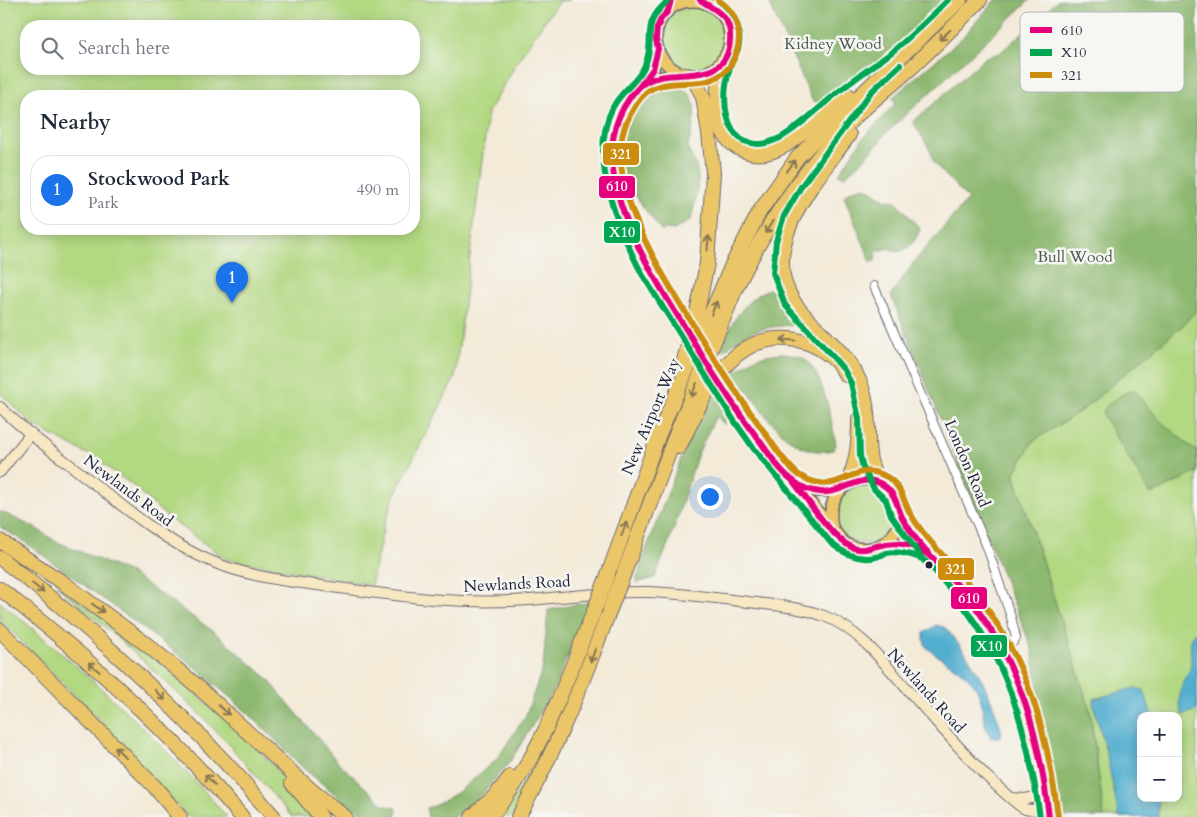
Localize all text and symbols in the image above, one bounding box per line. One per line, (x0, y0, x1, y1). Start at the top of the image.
legend (1020, 12, 1184, 92)
search box (20, 20, 420, 75)
text: 610 (1061, 21, 1083, 40)
one-way arrow (939, 29, 951, 41)
park label: Kidney Wood (784, 33, 882, 55)
icon: search (38, 34, 66, 62)
text: Search here (78, 35, 170, 61)
text: X10 (1061, 43, 1086, 62)
text: 321 (1061, 66, 1083, 85)
text: Nearby (40, 108, 111, 137)
line badge: 321 (602, 142, 640, 166)
text: 321 (610, 145, 632, 164)
one-way arrow (786, 160, 797, 173)
text: Stockwood Park (88, 166, 230, 192)
line badge: 610 (598, 175, 636, 199)
text: 610 (606, 177, 628, 196)
text: 1 (53, 179, 61, 201)
text: 490 m (357, 179, 399, 201)
text: Park (88, 192, 119, 214)
line badge: X10 (603, 220, 641, 244)
one-way arrow (763, 220, 773, 234)
text: X10 (609, 223, 635, 242)
one-way arrow (704, 235, 713, 251)
park label: Bull Wood (1037, 246, 1113, 268)
pin: 1 (216, 262, 248, 303)
one-way arrow (710, 301, 719, 316)
one-way arrow (780, 335, 796, 344)
street label: New Airport Way (616, 354, 686, 478)
one-way arrow (688, 383, 697, 398)
street label: London Road (939, 416, 996, 511)
street label: Newlands Road (79, 450, 178, 532)
your location (697, 484, 723, 510)
one-way arrow (620, 522, 629, 537)
line badge: 321 (937, 557, 975, 581)
unlabelled marker (924, 560, 934, 570)
text: 321 (945, 560, 967, 579)
street label: Newlands Road (463, 570, 572, 598)
one-way arrow (31, 582, 44, 593)
line badge: 610 (950, 586, 988, 610)
text: 610 (958, 589, 980, 608)
one-way arrow (91, 603, 105, 613)
line badge: X10 (970, 634, 1008, 658)
text: X10 (976, 637, 1002, 656)
street label: Newlands Road (882, 643, 971, 738)
one-way arrow (588, 647, 597, 662)
one-way arrow (88, 662, 101, 673)
one-way arrow (154, 689, 166, 702)
one-way arrow (217, 705, 230, 716)
map controls (1137, 712, 1182, 802)
button: + (1137, 712, 1182, 757)
one-way arrow (114, 745, 126, 758)
button: − (1137, 757, 1182, 802)
one-way arrow (204, 774, 216, 787)

